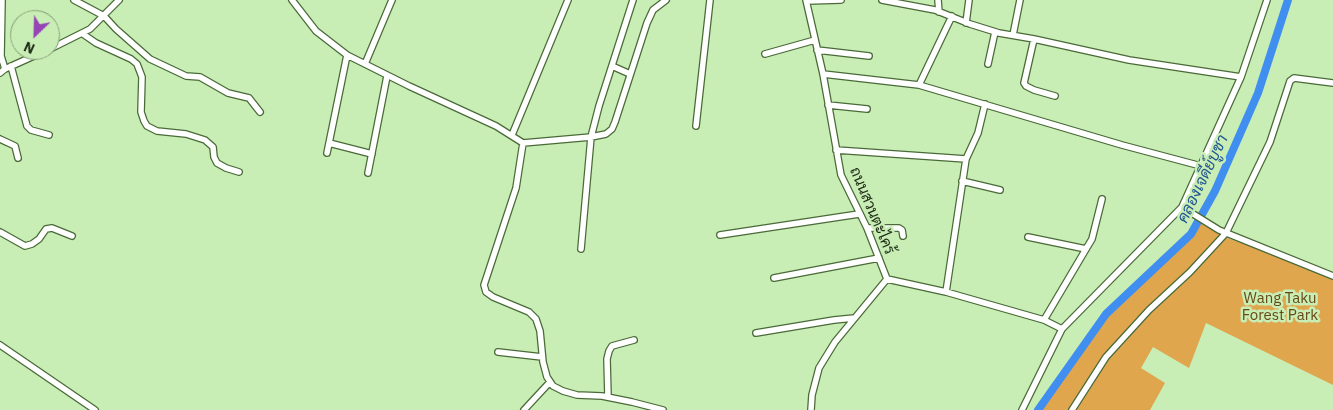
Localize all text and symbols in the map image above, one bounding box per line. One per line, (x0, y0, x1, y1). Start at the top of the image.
north arrow (10, 10, 60, 60)
text: N (21, 38, 38, 58)
water label: คลองเจดีย์บูชา (1173, 132, 1233, 226)
street label: ถนนสวนตะไคร้ (846, 165, 898, 257)
park label: Wang Taku Forest Park (1242, 290, 1318, 325)

